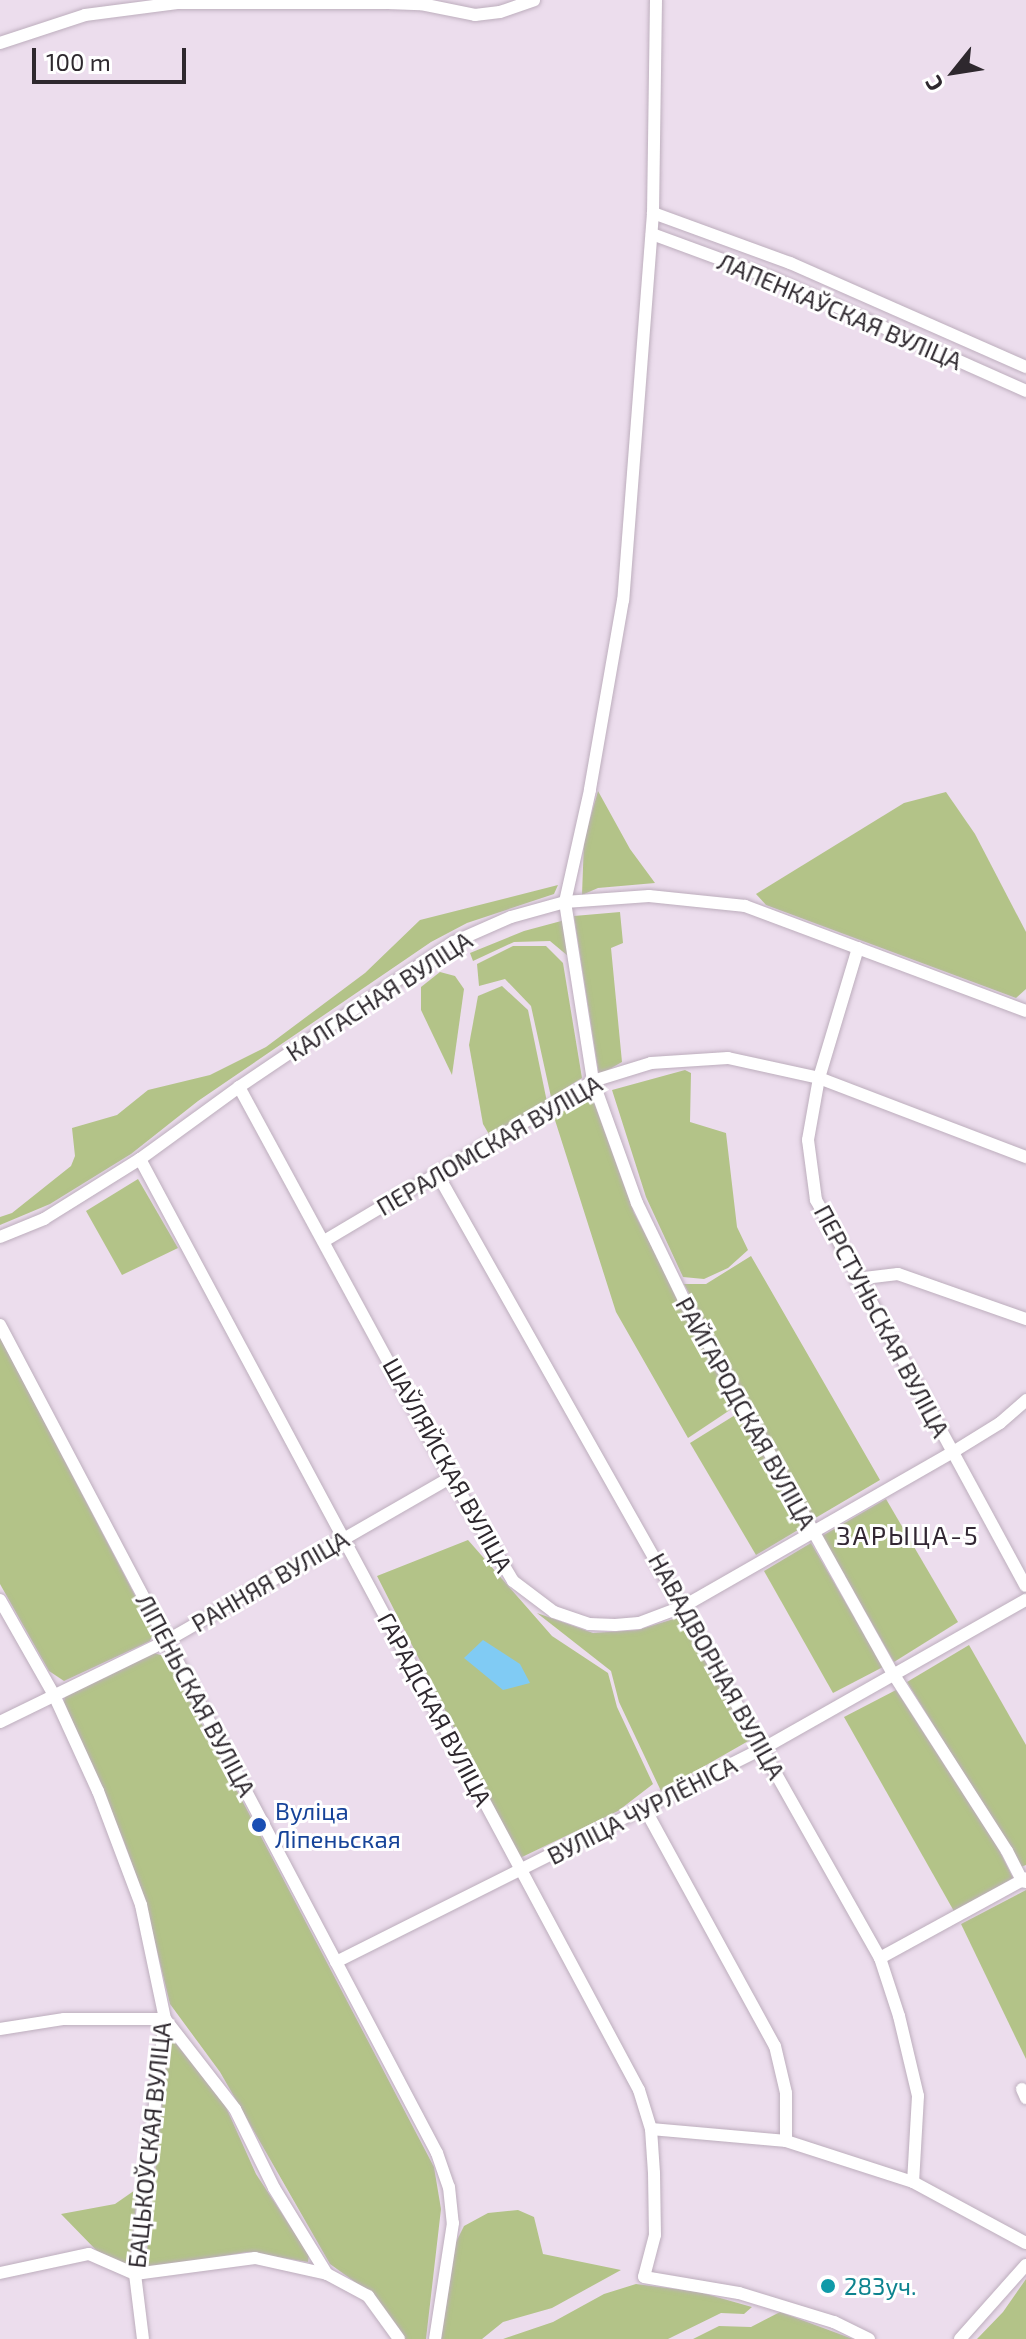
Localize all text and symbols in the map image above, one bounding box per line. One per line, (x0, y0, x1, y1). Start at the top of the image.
scale bar (36, 32, 190, 82)
north arrow (914, 32, 994, 112)
text: 100 m (46, 47, 111, 76)
text: С (919, 72, 948, 96)
street label: ЛАПЕНКАЎСКАЯ ВУЛІЦА (714, 246, 966, 376)
street label: КАЛГАСНАЯ ВУЛІЦА (281, 925, 477, 1067)
street label: ПЕРАЛОМСКАЯ ВУЛІЦА (371, 1069, 607, 1221)
street label: ПЕРСТУНЬСКАЯ ВУЛІЦА (809, 1200, 955, 1442)
street label: РАЙГАРОДСКАЯ ВУЛІЦА (670, 1292, 822, 1534)
street label: ШАЎЛЯЙСКАЯ ВУЛІЦА (377, 1353, 519, 1577)
district label: ЗАРЫЦА-5 (836, 1519, 980, 1551)
street label: РАННЯЯ ВУЛІЦА (186, 1524, 354, 1638)
street label: НАВАДВОРНАЯ ВУЛІЦА (643, 1548, 791, 1784)
street label: ЛІПЕНЬСКАЯ ВУЛІЦА (130, 1589, 262, 1801)
street label: ГАРАДСКАЯ ВУЛІЦА (372, 1607, 498, 1811)
street label: ВУЛІЦА ЧУРЛЁНІСА (542, 1750, 742, 1870)
place label: Вуліца Ліпеньская (275, 1797, 401, 1853)
marker: Вуліца Ліпеньская (250, 1816, 268, 1834)
street label: БАЦЬКОЎСКАЯ ВУЛІЦА (122, 2020, 176, 2270)
place label: 283уч. (844, 2272, 916, 2300)
marker: 283уч. (819, 2277, 837, 2295)

